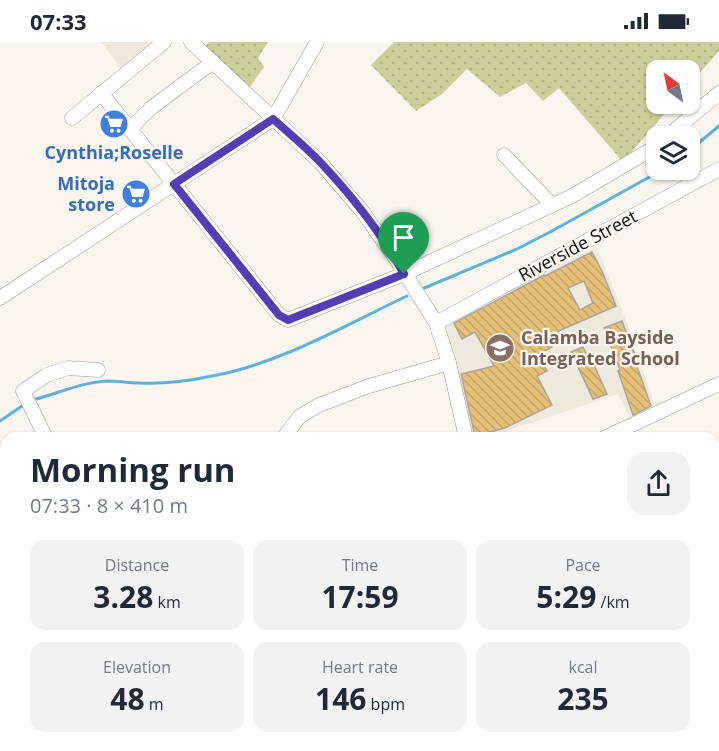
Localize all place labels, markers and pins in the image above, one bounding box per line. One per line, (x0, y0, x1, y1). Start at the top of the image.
supermarket icon: Cynthia;Roselle (98, 108, 130, 140)
place label: Cynthia;Roselle (45, 140, 183, 164)
place label: Mitoja store (57, 171, 115, 216)
supermarket icon: Mitoja store (120, 178, 152, 210)
pin (378, 212, 429, 274)
place label: Calamba Bayside Integrated School (521, 325, 680, 370)
school or university icon: Calamba Bayside Integrated School (484, 332, 516, 364)

